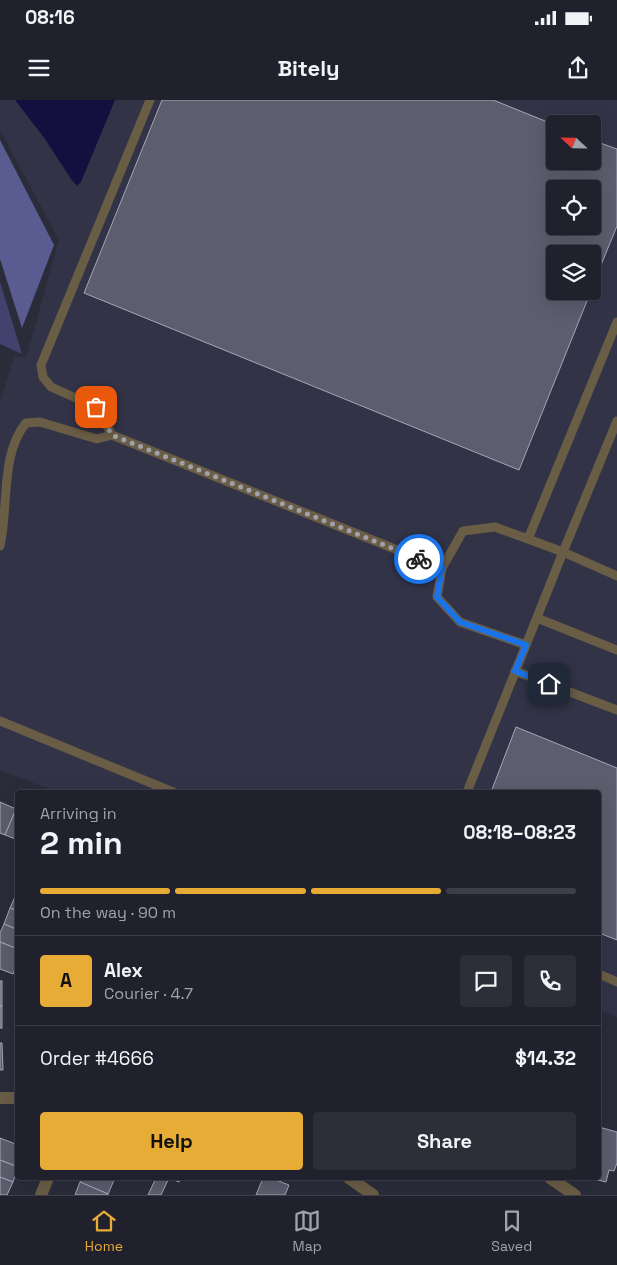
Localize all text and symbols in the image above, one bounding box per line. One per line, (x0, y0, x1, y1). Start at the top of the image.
text: 08:16 (25, 5, 75, 30)
icon: menu (25, 54, 53, 82)
text: Bitely (277, 54, 340, 82)
icon: share (564, 54, 592, 82)
north arrow (546, 115, 601, 170)
map controls (546, 115, 601, 300)
button: locate (546, 180, 601, 235)
button: layers (546, 245, 601, 300)
pin (75, 386, 117, 428)
icon: bag (82, 393, 110, 421)
courier (394, 534, 444, 584)
icon: bike (405, 545, 433, 573)
pin (528, 663, 570, 705)
icon: home (535, 670, 563, 698)
text: Arriving in (40, 803, 117, 824)
text: 08:18–08:23 (463, 820, 576, 845)
text: 2 min (40, 823, 123, 863)
text: On the way · 90 m (40, 902, 176, 923)
button: chat (460, 955, 512, 1007)
button: phone (524, 955, 576, 1007)
text: Alex (104, 958, 143, 983)
text: A (60, 968, 72, 993)
text: Courier · 4.7 (104, 983, 193, 1004)
text: Order #4666 (40, 1046, 154, 1071)
text: $14.32 (515, 1046, 576, 1071)
button: Help (40, 1112, 303, 1170)
button: Share (313, 1112, 576, 1170)
tab: Home (85, 1207, 123, 1255)
tab: Map (293, 1207, 322, 1255)
tab: Saved (491, 1207, 532, 1255)

